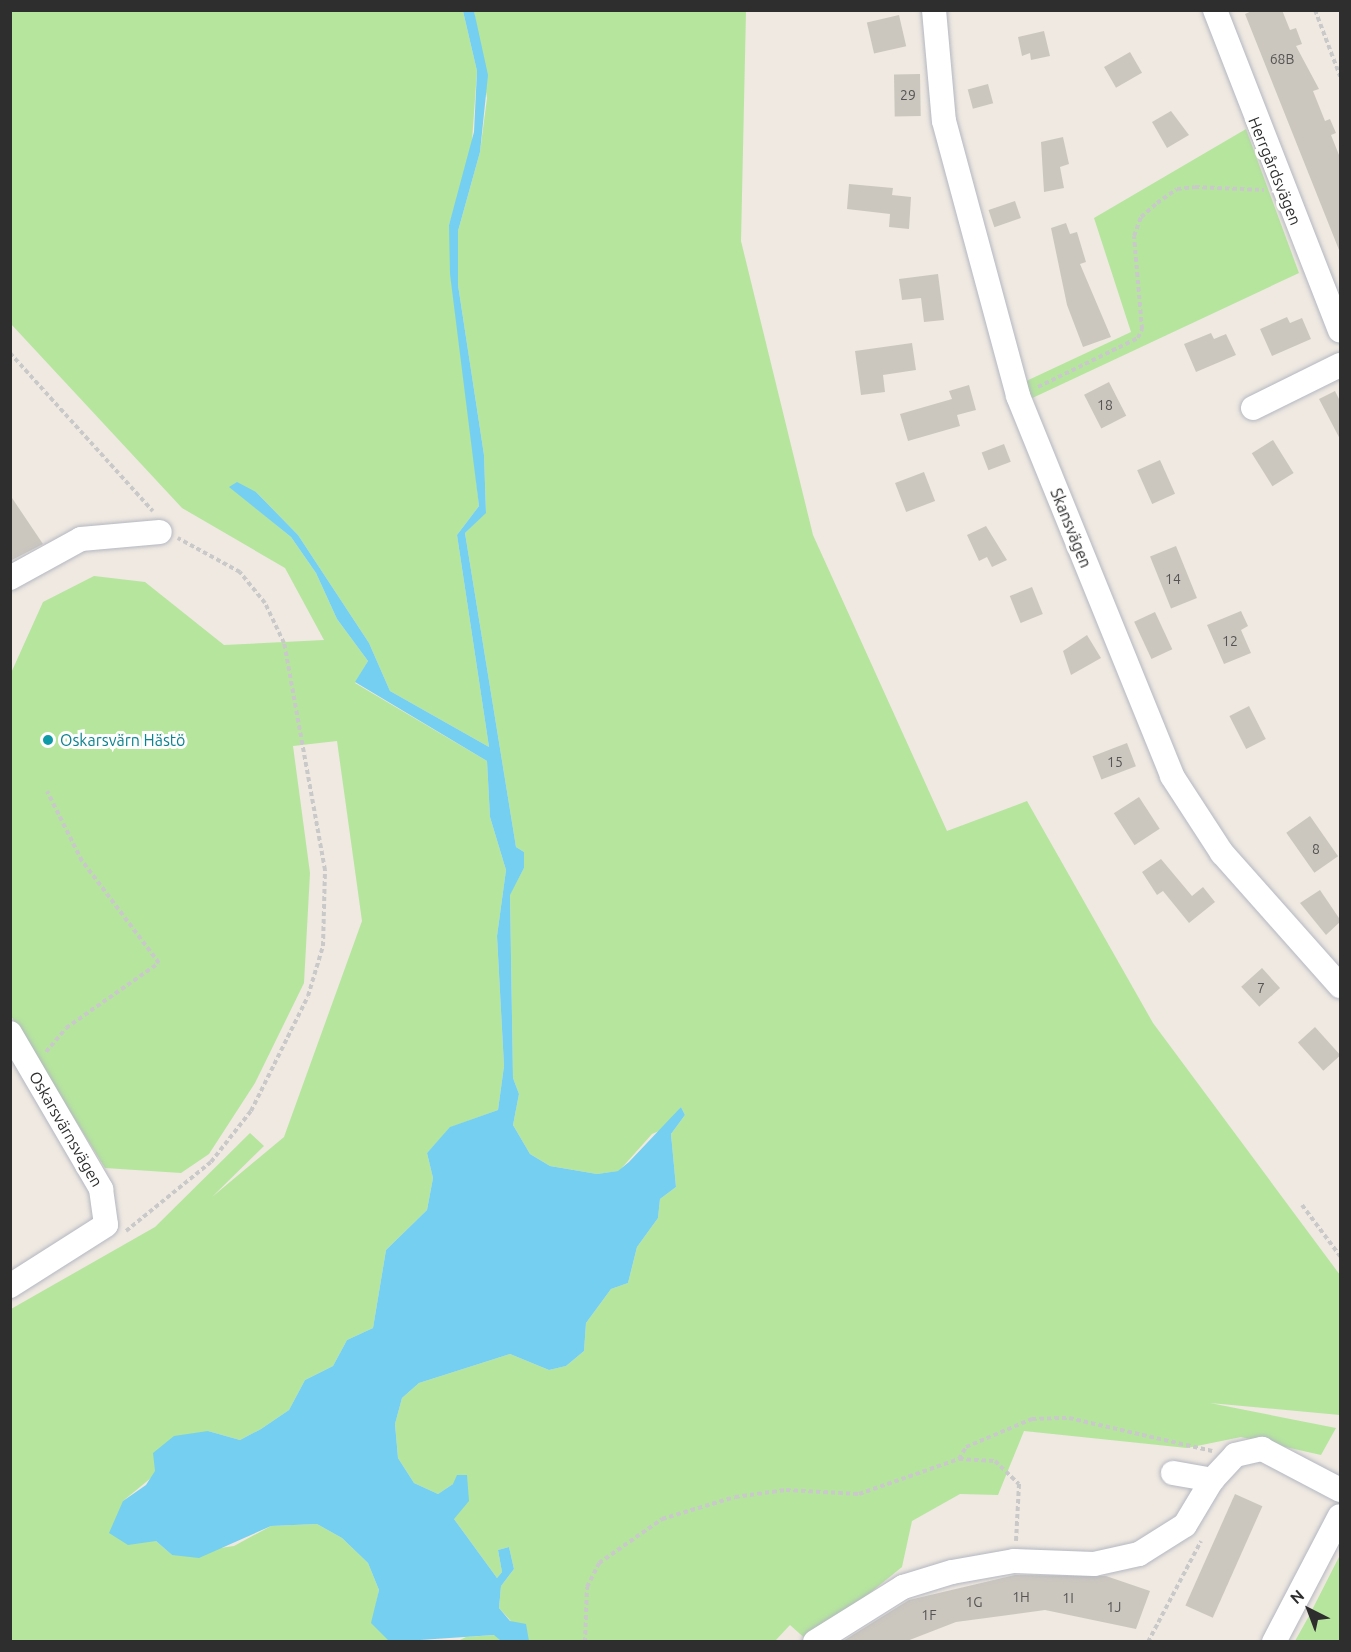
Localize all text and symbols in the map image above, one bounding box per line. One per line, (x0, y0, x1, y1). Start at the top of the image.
house number: 68B (1270, 51, 1294, 67)
house number: 29 (900, 87, 916, 103)
street label: Herrgårdsvägen (1245, 114, 1305, 228)
house number: 18 (1097, 397, 1113, 413)
street label: Skansvägen (1046, 485, 1096, 571)
house number: 14 (1165, 571, 1181, 587)
house number: 12 (1222, 633, 1238, 649)
place label: Oskarsvärn Hästö (60, 730, 185, 750)
marker: Oskarsvärn Hästö (41, 733, 55, 747)
house number: 15 (1107, 754, 1123, 770)
house number: 8 (1312, 841, 1320, 857)
house number: 7 (1257, 980, 1265, 996)
street label: Oskarsvärnsvägen (25, 1068, 107, 1190)
north arrow (1279, 1580, 1339, 1640)
text: N (1286, 1586, 1307, 1607)
house number: 1H (1012, 1589, 1030, 1605)
house number: 1I (1062, 1590, 1074, 1606)
house number: 1G (965, 1594, 983, 1610)
house number: 1J (1107, 1599, 1121, 1615)
house number: 1F (921, 1607, 937, 1623)

